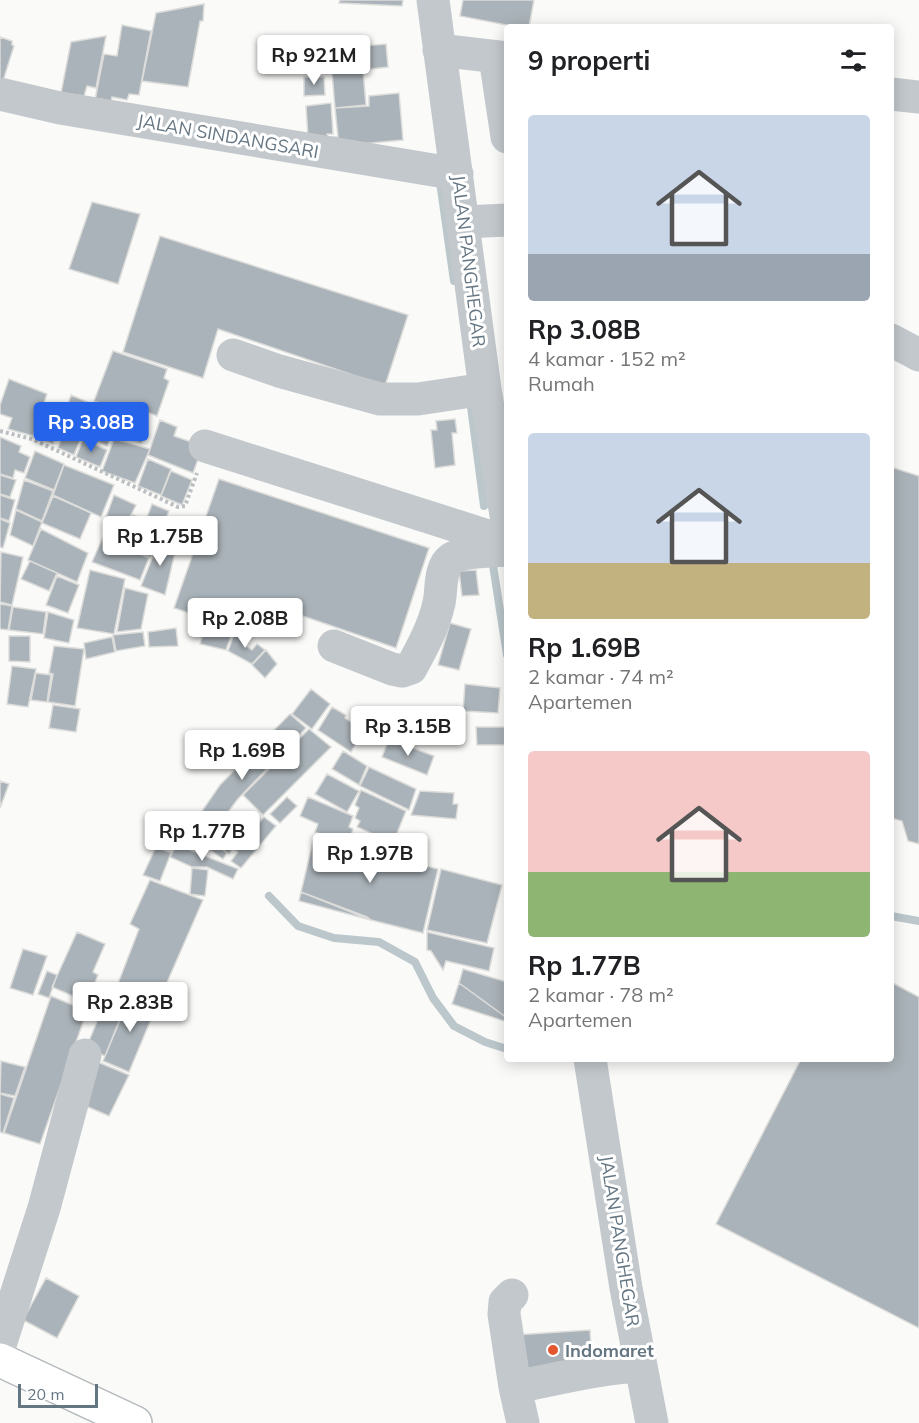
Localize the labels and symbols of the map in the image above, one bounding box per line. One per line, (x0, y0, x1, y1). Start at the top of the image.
pin: Rp 921M (259, 35, 369, 86)
street label: JALAN SINDANGSARI (135, 109, 321, 163)
street label: JALAN PANGHEGAR (447, 174, 491, 348)
pin: Rp 3.08B (29, 402, 153, 453)
pin: Rp 1.75B (98, 516, 222, 567)
pin: Rp 2.08B (183, 598, 307, 649)
pin: Rp 3.15B (346, 706, 470, 757)
pin: Rp 1.69B (180, 730, 304, 781)
pin: Rp 1.77B (140, 811, 264, 862)
pin: Rp 1.97B (308, 833, 432, 884)
pin: Rp 2.83B (68, 982, 192, 1033)
street label: JALAN PANGHEGAR (595, 1154, 645, 1328)
place label: Indomaret (565, 1339, 654, 1362)
marker: Indomaret (546, 1343, 560, 1357)
scale bar (18, 1381, 98, 1408)

